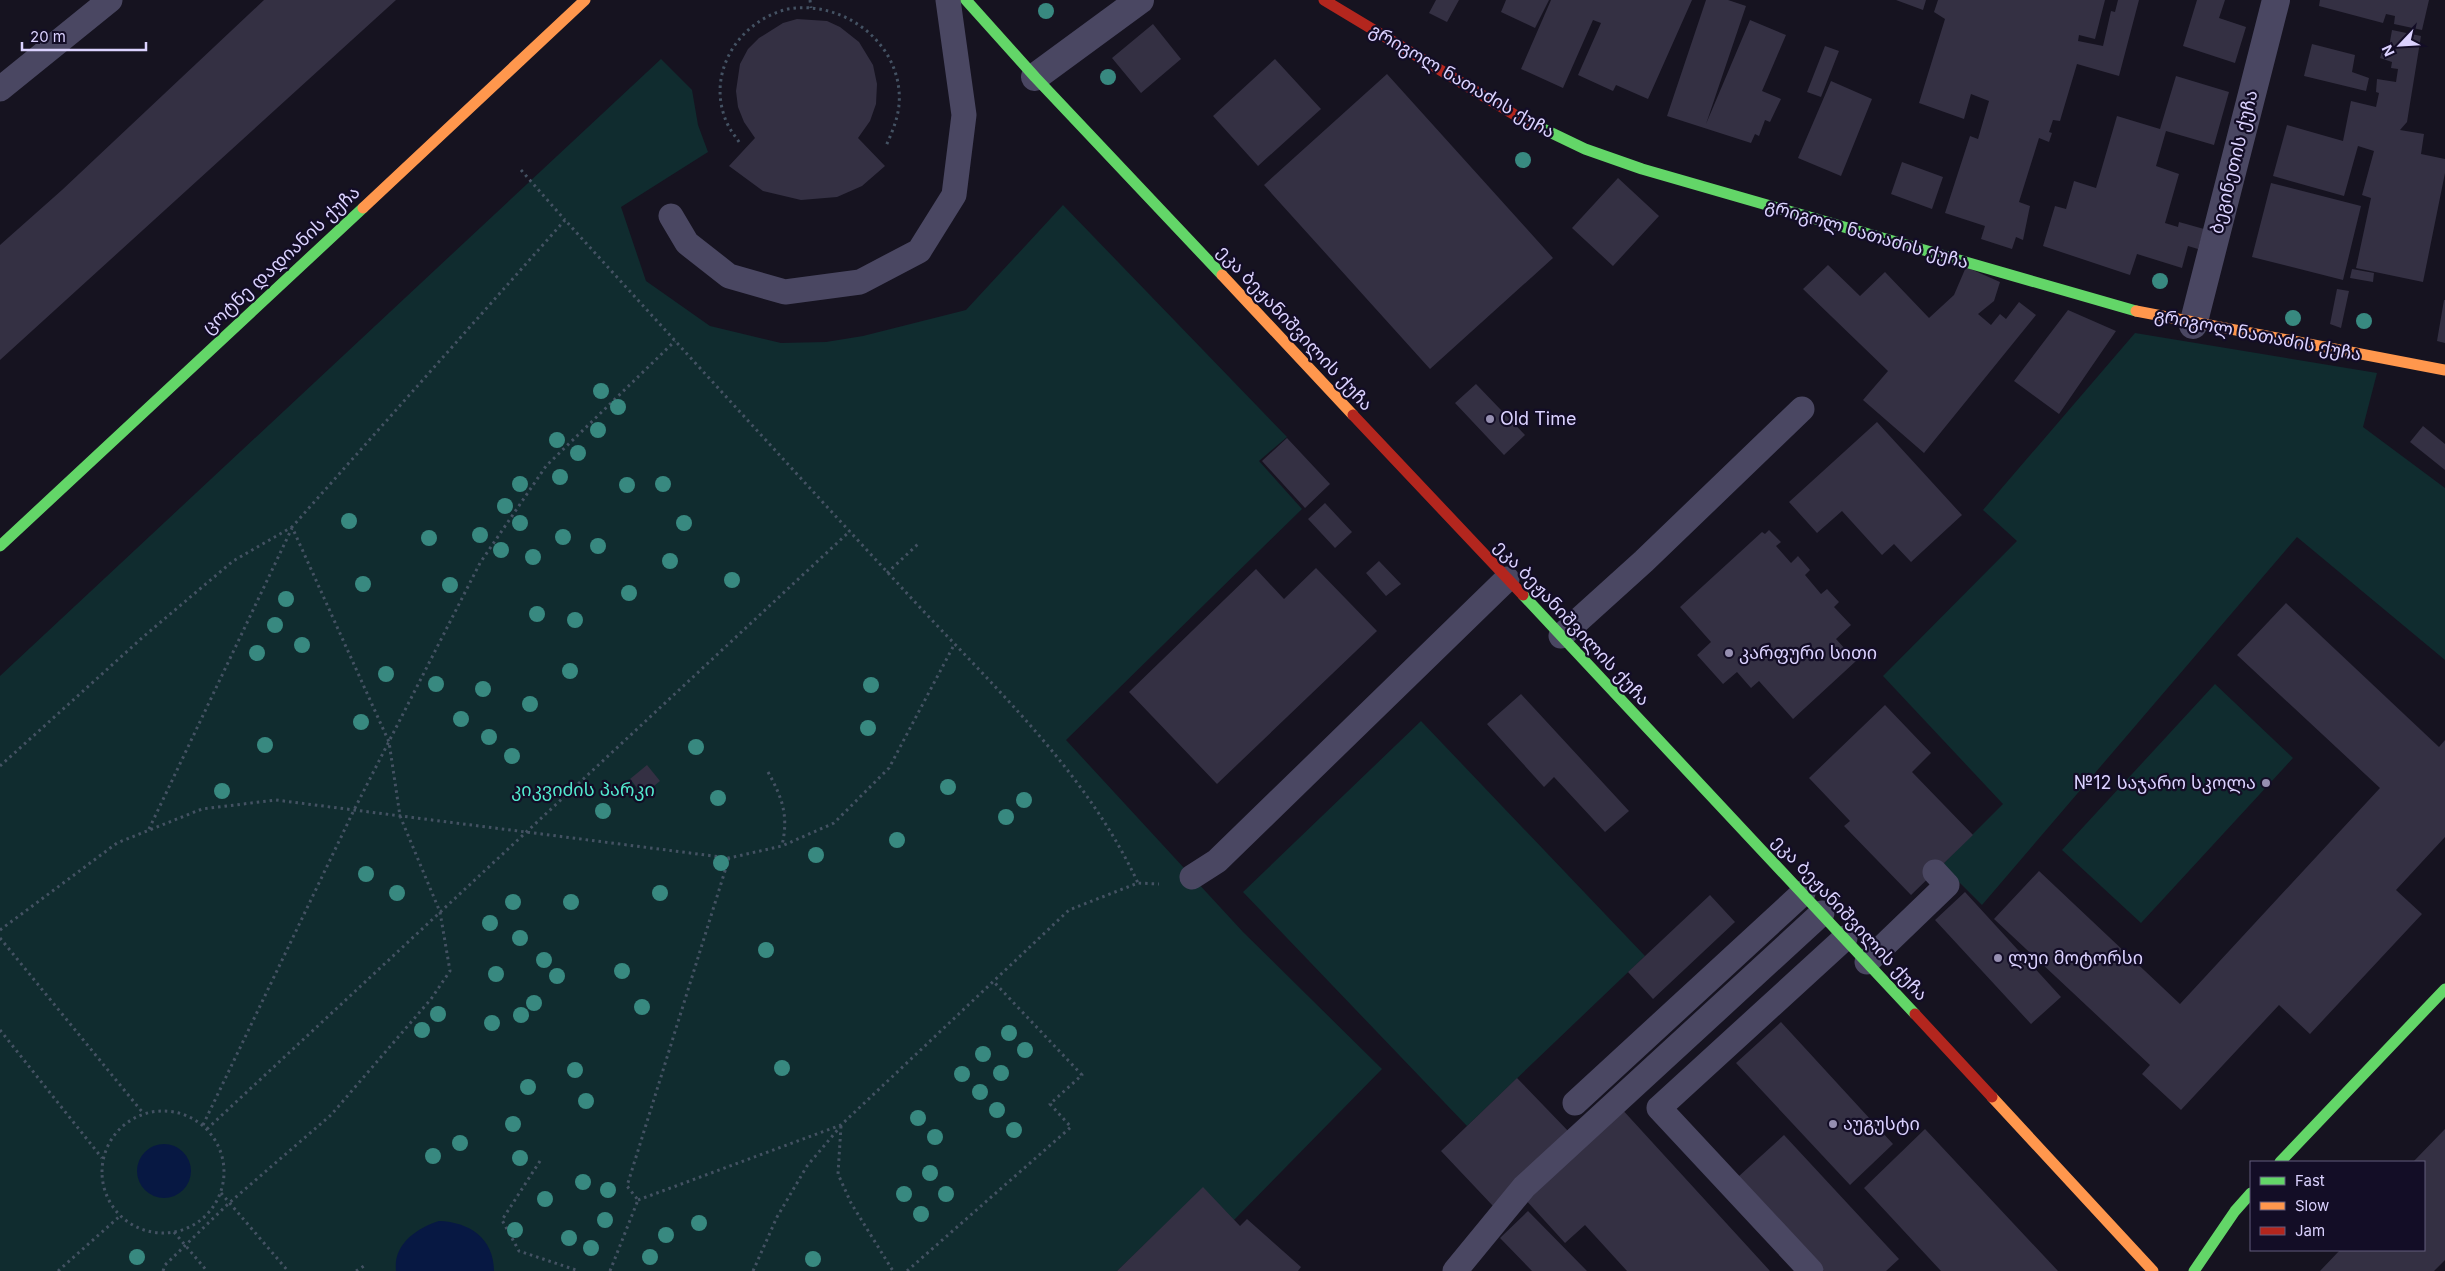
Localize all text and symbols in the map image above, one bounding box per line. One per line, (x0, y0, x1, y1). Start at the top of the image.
street label: გრიგოლ ნათაძის ქუჩა (1365, 19, 1559, 143)
scale bar (22, 20, 146, 52)
north arrow (2375, 20, 2425, 70)
text: 20 m (30, 27, 66, 46)
text: N (2378, 42, 2398, 59)
street label: ბეგინეთის ქუჩა (2205, 88, 2263, 236)
street label: ცოტნე დადიანის ქუჩა (198, 181, 364, 339)
street label: გრიგოლ ნათაძის ქუჩა (1763, 194, 1971, 274)
street label: ეკა ბეჟანიშვილის ქუჩა (1212, 241, 1378, 415)
street label: გრიგოლ ნათაძის ქუჩა (2153, 304, 2363, 366)
place label: Old Time (1500, 408, 1576, 429)
marker: Old Time (1484, 413, 1496, 425)
street label: ეკა ბეჟანიშვილის ქუჩა (1489, 536, 1655, 710)
place label: კარფური სითი (1739, 642, 1877, 664)
marker: კარფური სითი (1723, 647, 1735, 659)
place label: №12 საჯარო სკოლა (2074, 772, 2256, 794)
marker: №12 საჯარო სკოლა (2260, 777, 2272, 789)
park label: კიკვიძის პარკი (511, 779, 655, 801)
street label: ეკა ბეჟანიშვილის ქუჩა (1767, 831, 1933, 1005)
place label: ლუი მოტორსი (2008, 947, 2143, 969)
marker: ლუი მოტორსი (1992, 952, 2004, 964)
place label: აუგუსტი (1843, 1113, 1920, 1135)
marker: აუგუსტი (1827, 1118, 1839, 1130)
legend (2250, 1161, 2425, 1251)
text: Fast (2295, 1171, 2325, 1190)
text: Slow (2295, 1196, 2329, 1215)
text: Jam (2295, 1221, 2325, 1240)

